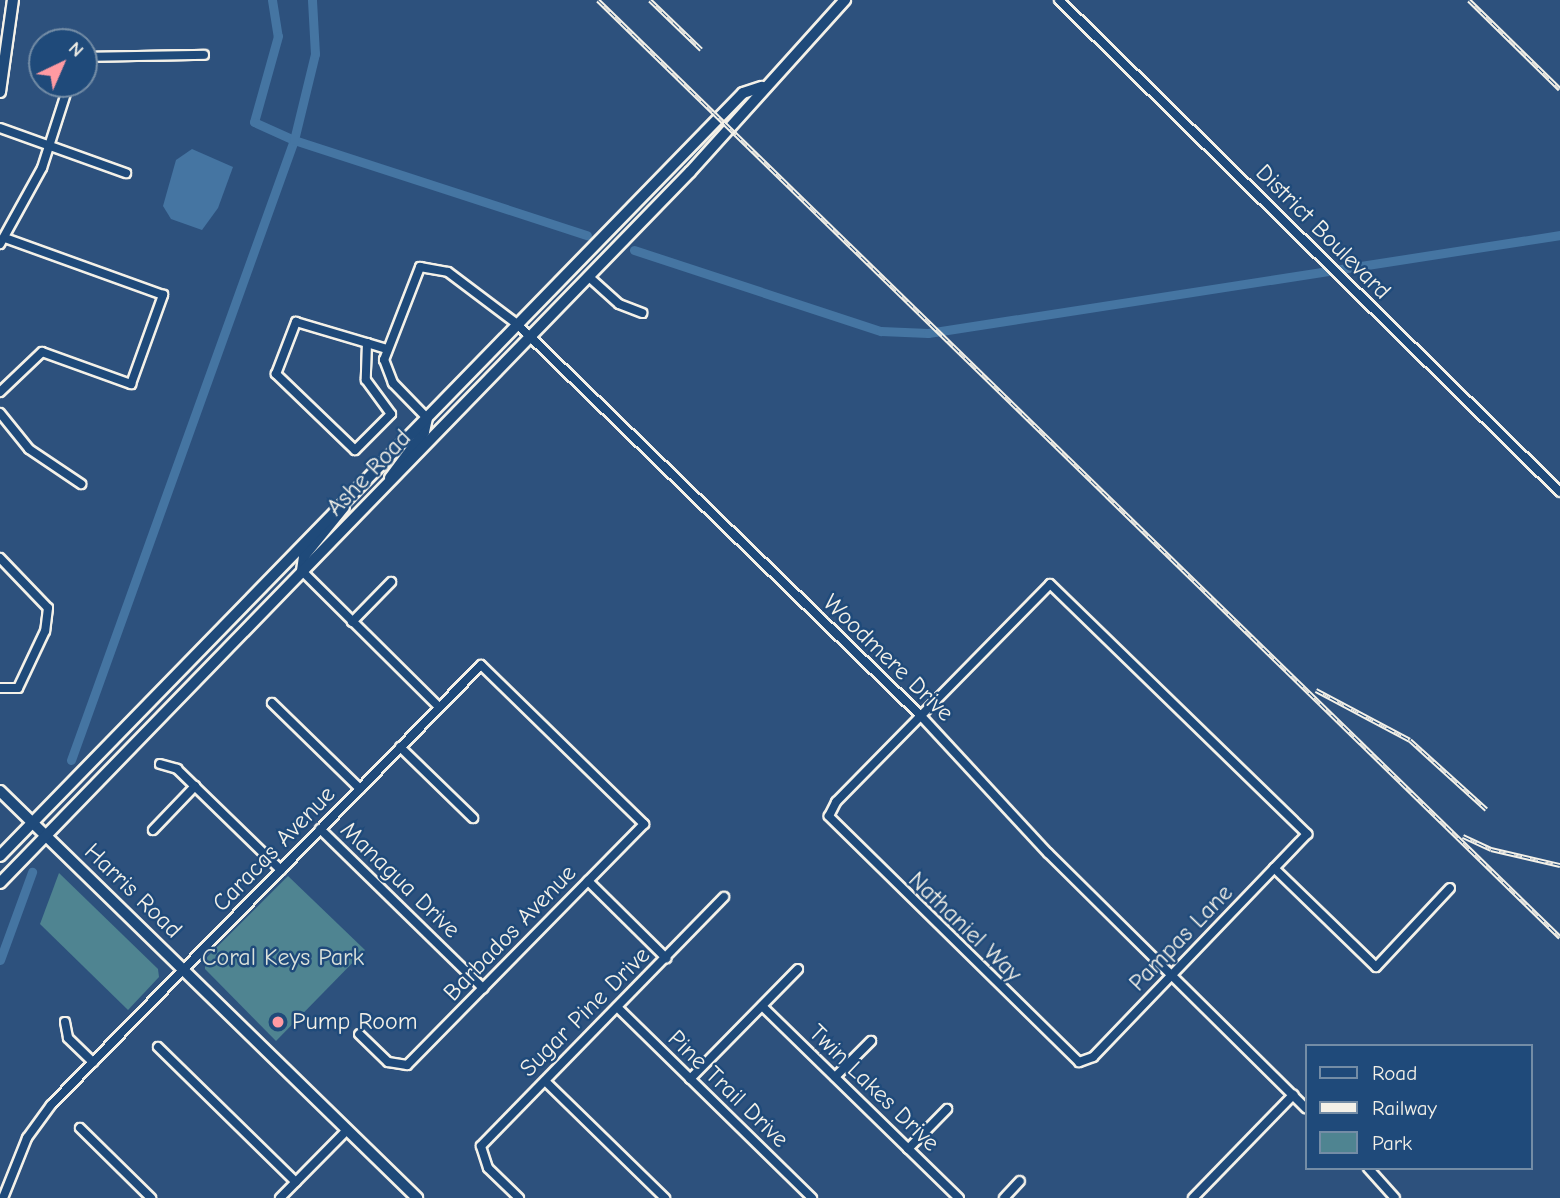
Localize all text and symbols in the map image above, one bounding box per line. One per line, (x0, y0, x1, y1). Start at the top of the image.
north arrow (28, 28, 98, 98)
text: N (64, 37, 88, 62)
street label: District Boulevard (1249, 158, 1397, 306)
street label: Ashe Road (321, 424, 417, 522)
street label: Woodmere Drive (817, 588, 959, 728)
street label: Caracas Avenue (207, 780, 341, 918)
street label: Managua Drive (334, 816, 466, 944)
street label: Harris Road (78, 838, 188, 944)
street label: Barbados Avenue (438, 859, 582, 1007)
street label: Nathaniel Way (902, 866, 1028, 988)
street label: Pampas Lane (1123, 879, 1239, 997)
street label: Sugar Pine Drive (514, 941, 656, 1083)
park label: Coral Keys Park (202, 944, 364, 972)
place label: Pump Room (292, 1008, 418, 1036)
marker: Pump Room (270, 1014, 286, 1030)
street label: Twin Lakes Drive (803, 1018, 945, 1158)
street label: Pine Trail Drive (662, 1024, 794, 1154)
legend (1304, 1044, 1532, 1170)
text: Road (1372, 1061, 1417, 1085)
text: Railway (1372, 1096, 1437, 1120)
text: Park (1372, 1131, 1412, 1155)

